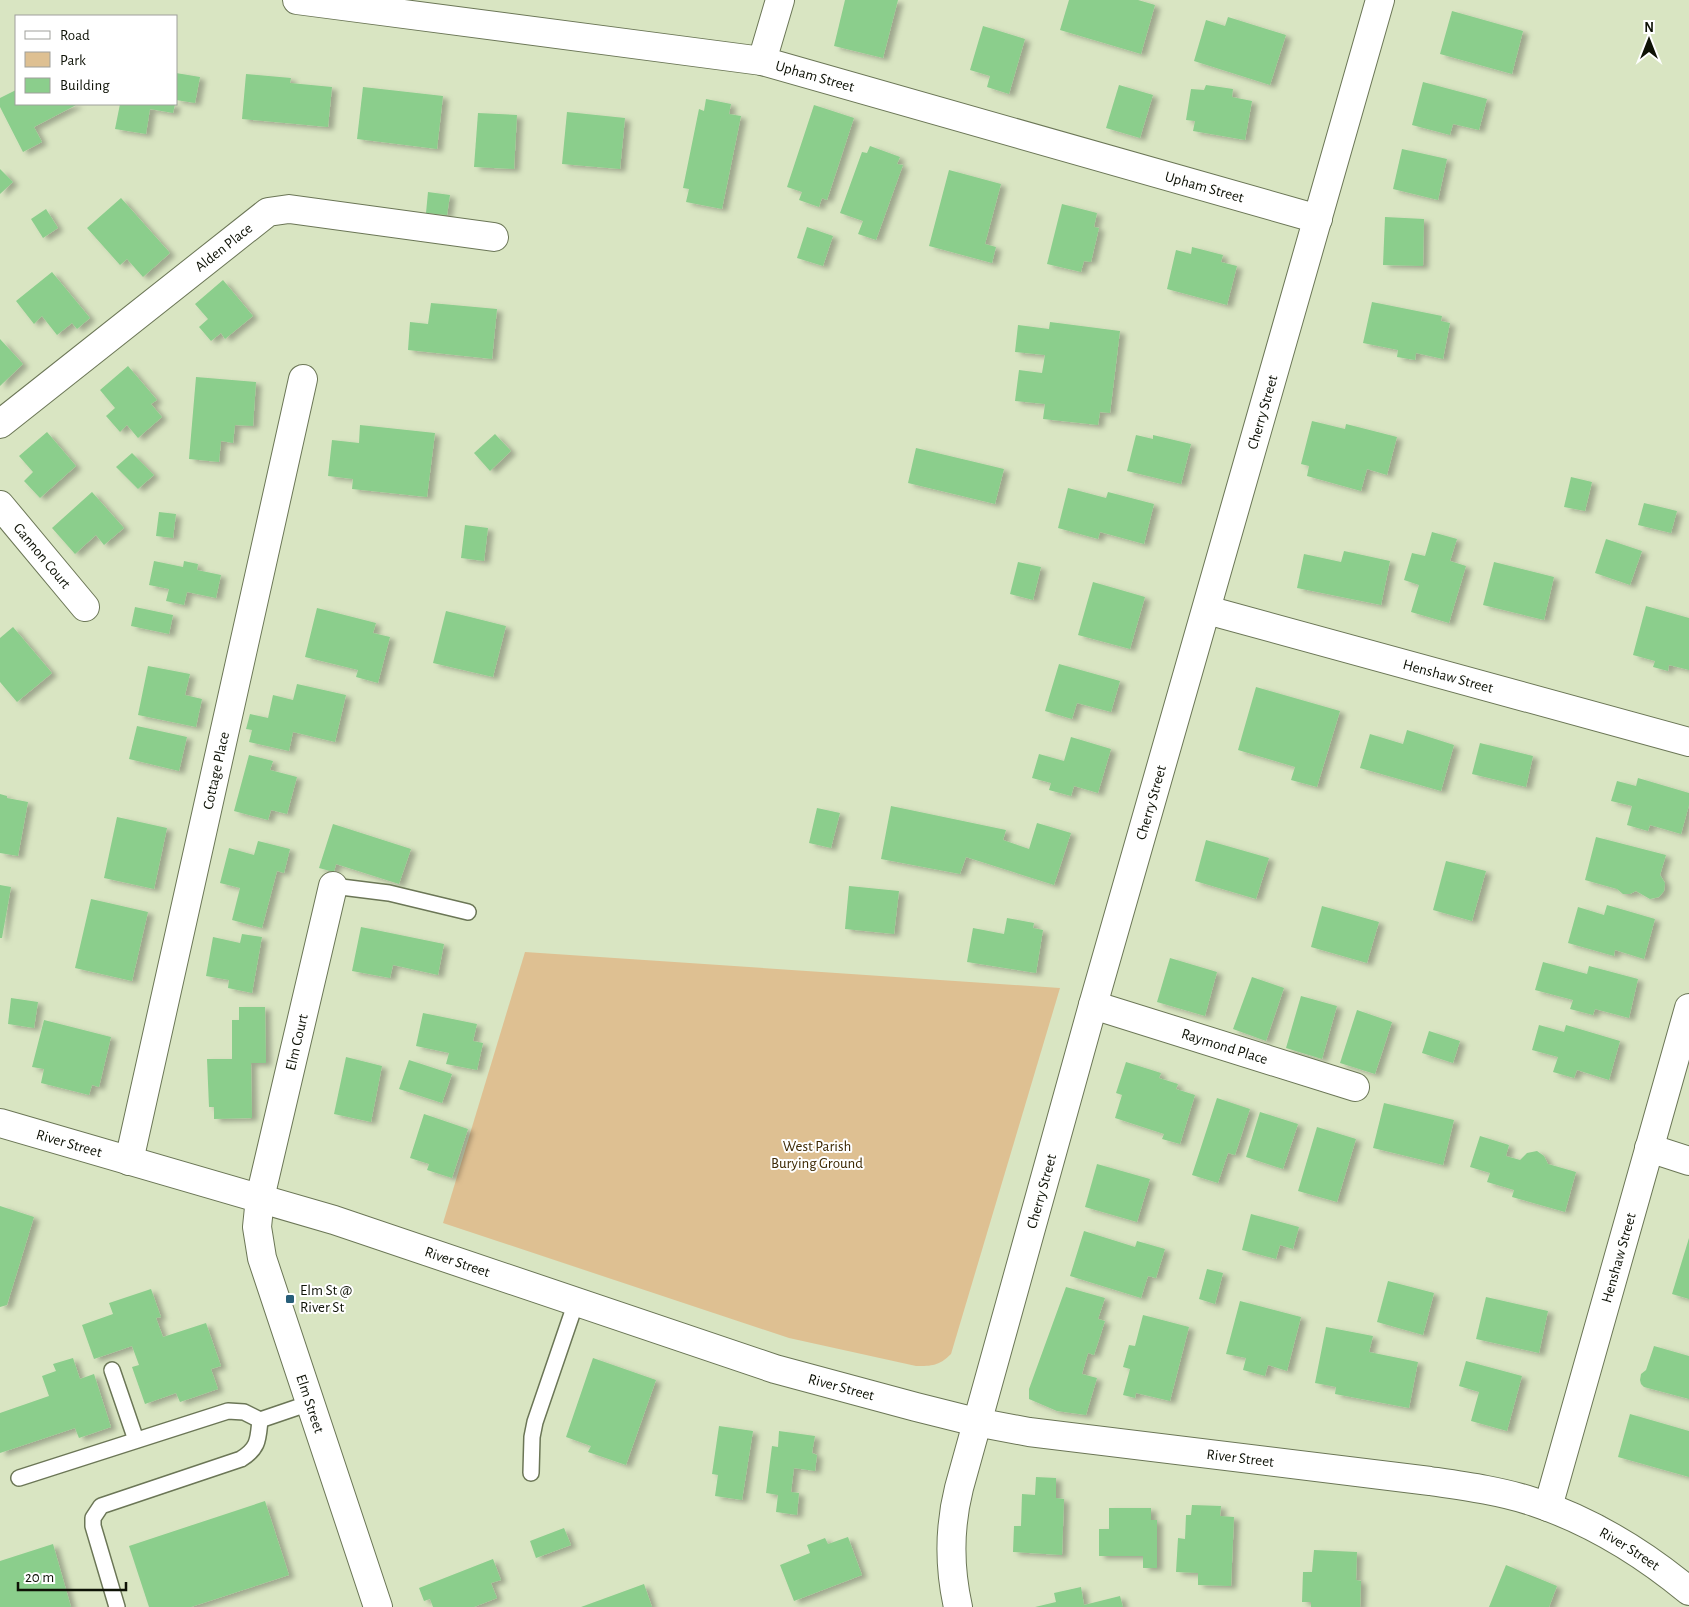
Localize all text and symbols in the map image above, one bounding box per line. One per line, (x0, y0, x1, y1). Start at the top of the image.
legend (15, 15, 178, 105)
north arrow (1624, 15, 1674, 65)
text: N (1644, 21, 1654, 35)
text: Road (60, 28, 90, 43)
text: Park (60, 53, 86, 68)
street label: Upham Street (774, 58, 856, 95)
text: Building (60, 78, 110, 93)
street label: Upham Street (1163, 169, 1246, 206)
street label: Alden Place (192, 220, 255, 275)
street label: Cherry Street (1245, 373, 1281, 451)
street label: Gannon Court (10, 520, 74, 592)
street label: Henshaw Street (1401, 657, 1495, 696)
street label: Cottage Place (200, 730, 232, 811)
street label: Cherry Street (1134, 763, 1169, 842)
street label: Elm Court (283, 1012, 311, 1072)
street label: Raymond Place (1180, 1026, 1270, 1067)
street label: River Street (34, 1127, 104, 1160)
park label: West Parish Burying Ground (771, 1139, 863, 1171)
street label: Cherry Street (1024, 1152, 1059, 1230)
street label: Henshaw Street (1599, 1211, 1639, 1305)
street label: River Street (423, 1244, 492, 1280)
place label: Elm St @ River St (300, 1283, 352, 1315)
marker: Elm St @ River St (284, 1293, 296, 1305)
street label: River Street (807, 1371, 876, 1403)
street label: Elm Street (293, 1373, 327, 1435)
street label: River Street (1206, 1447, 1275, 1470)
street label: River Street (1597, 1525, 1662, 1574)
scale bar (18, 1560, 125, 1592)
text: 20 m (25, 1570, 54, 1585)

